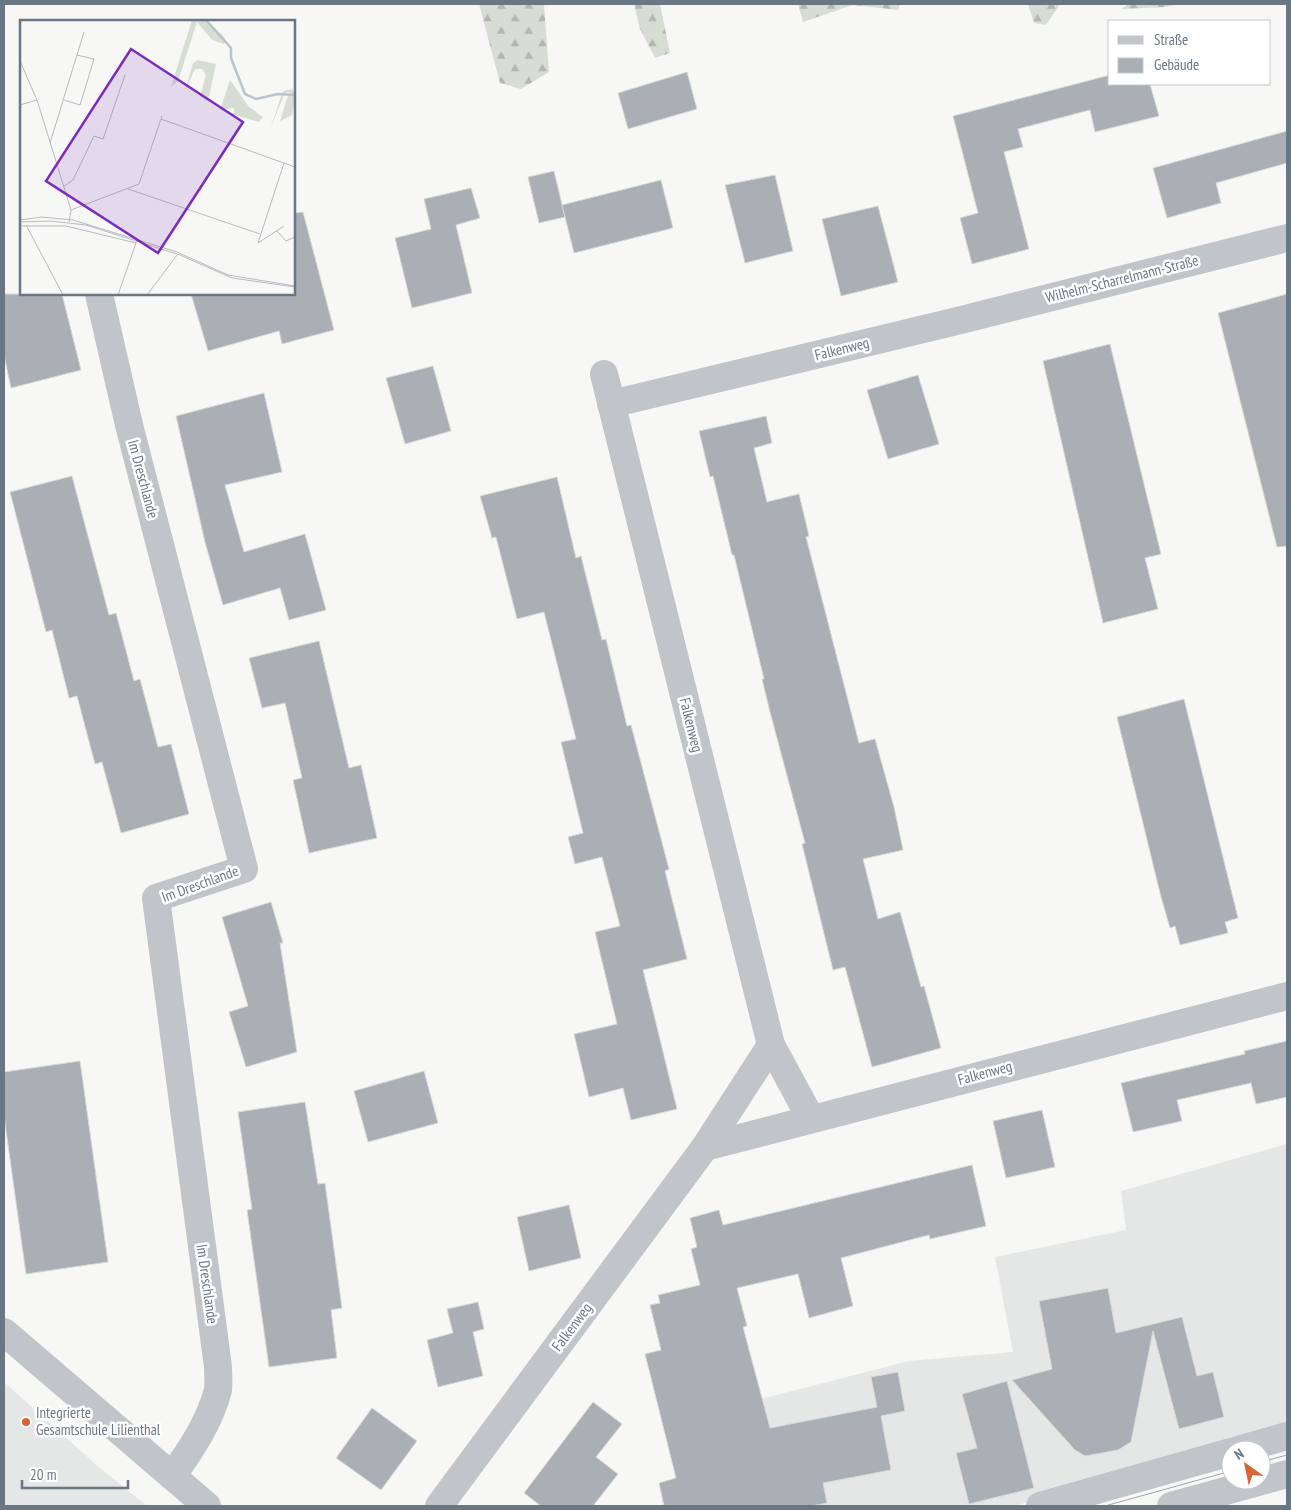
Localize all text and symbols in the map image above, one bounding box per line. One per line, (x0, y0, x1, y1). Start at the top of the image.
inset map (20, 20, 295, 295)
legend (1108, 20, 1271, 85)
text: Straße (1154, 30, 1188, 49)
text: Gebäude (1154, 55, 1199, 74)
street label: Wilhelm-Scharrelmann-Straße (1043, 250, 1200, 307)
street label: Falkenweg (813, 333, 871, 364)
street label: Im Dreschlande (124, 438, 163, 520)
street label: Falkenweg (676, 696, 707, 754)
street label: Im Dreschlande (159, 861, 241, 906)
street label: Falkenweg (956, 1056, 1014, 1089)
street label: Im Dreschlande (192, 1243, 222, 1325)
street label: Falkenweg (547, 1299, 596, 1355)
place label: Integrierte Gesamtschule Lilienthal (36, 1403, 161, 1439)
marker: Integrierte Gesamtschule Lilienthal (20, 1416, 32, 1428)
north arrow (1221, 1440, 1271, 1490)
text: N (1231, 1444, 1247, 1464)
scale bar (22, 1458, 129, 1490)
text: 20 m (30, 1465, 56, 1484)

